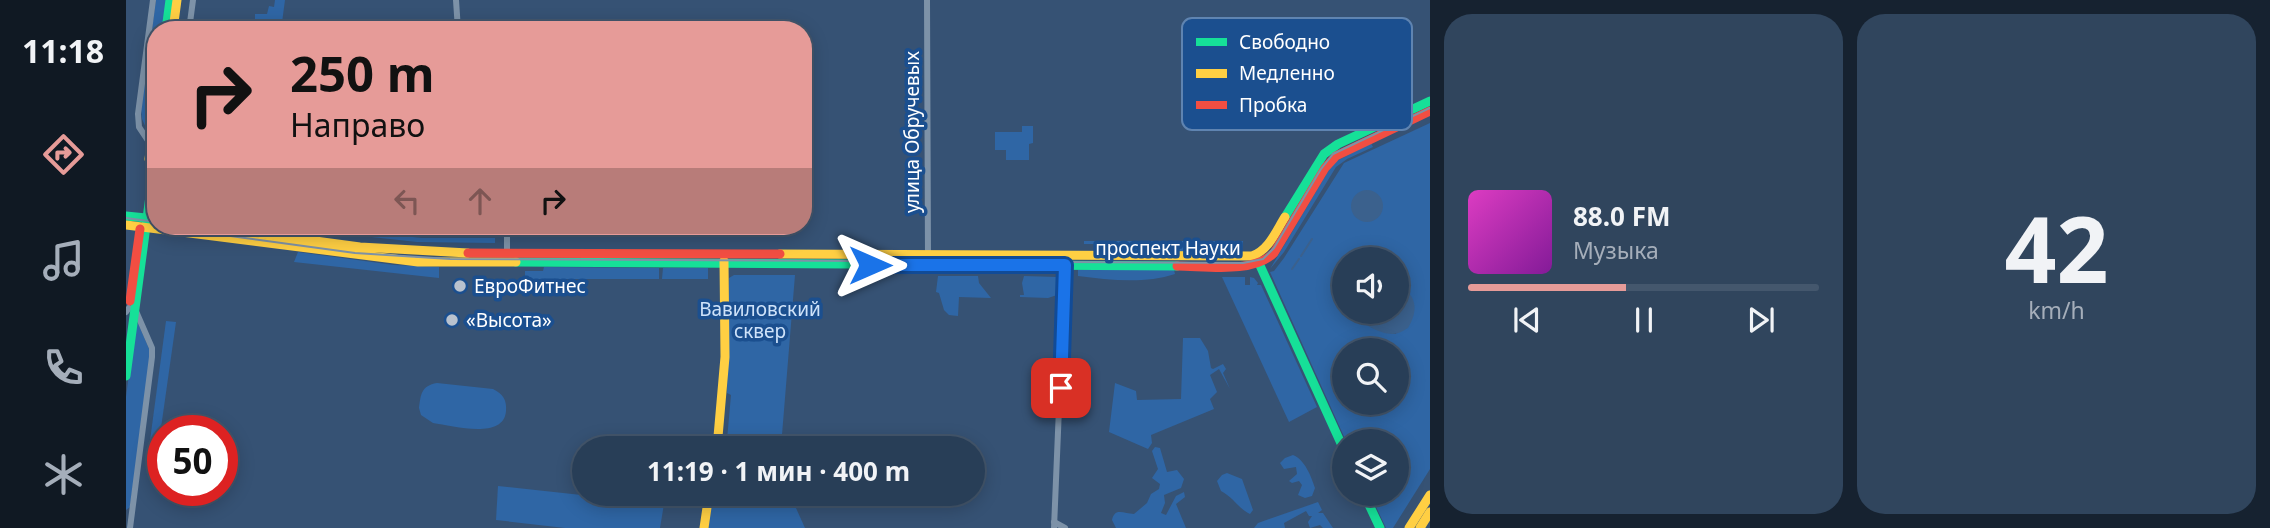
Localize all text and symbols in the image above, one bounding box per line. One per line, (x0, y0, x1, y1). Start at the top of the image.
legend (1182, 18, 1412, 130)
text: 11:18 (22, 29, 104, 72)
text: Свободно (1239, 29, 1330, 55)
text: 250 m (290, 40, 435, 106)
icon: right (175, 49, 266, 140)
street label: улица Обручевых (899, 51, 925, 213)
text: Медленно (1239, 60, 1335, 86)
text: Пробка (1239, 92, 1307, 118)
text: Направо (290, 103, 425, 146)
icon: directions (39, 130, 88, 179)
icon: left (388, 182, 426, 220)
icon: ahead (461, 182, 499, 220)
icon: right (534, 182, 572, 220)
text: 42 (2004, 186, 2109, 310)
text: 88.0 FM (1573, 198, 1670, 234)
position arrow (833, 228, 907, 302)
text: Музыка (1573, 234, 1659, 266)
street label: проспект Науки (1095, 235, 1241, 261)
icon: music (39, 236, 88, 285)
map controls (1332, 247, 1409, 506)
button: sound (1332, 247, 1409, 324)
place label: ЕвроФитнес (474, 273, 586, 299)
marker: ЕвроФитнес (452, 278, 468, 294)
text: km/h (2028, 294, 2085, 326)
park label: Вавиловский сквер (699, 296, 821, 344)
icon: previous (1508, 301, 1546, 339)
icon: pause (1625, 301, 1663, 339)
icon: next (1742, 301, 1780, 339)
place label: «Высота» (466, 307, 552, 333)
marker: «Высота» (444, 312, 460, 328)
button: search (1332, 338, 1409, 415)
icon: phone (39, 343, 88, 392)
pin (1031, 358, 1091, 418)
icon: arrive (1042, 369, 1080, 407)
speed limit sign: 50 (147, 415, 238, 506)
button: layers (1332, 429, 1409, 506)
icon: climate (39, 450, 88, 499)
text: 11:19 · 1 мин · 400 m (647, 453, 910, 489)

